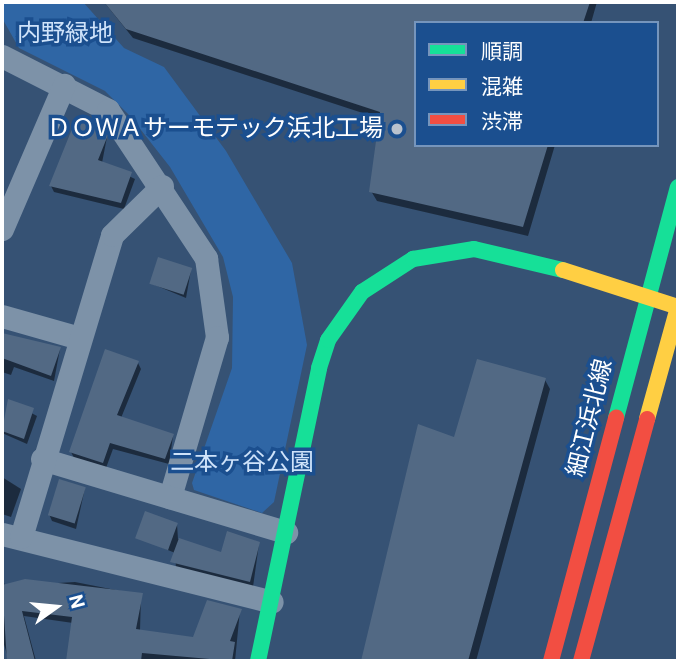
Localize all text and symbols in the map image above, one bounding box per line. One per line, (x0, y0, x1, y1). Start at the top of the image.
park label: 内野緑地 (17, 20, 113, 48)
legend (414, 21, 659, 147)
text: 順調 (481, 40, 523, 64)
text: 混雑 (481, 75, 523, 99)
text: 渋滞 (481, 110, 523, 134)
place label: ＤＯＷＡサーモテック浜北工場 (47, 115, 383, 143)
marker: ＤＯＷＡサーモテック浜北工場 (389, 121, 405, 137)
street label: 細江浜北線 (562, 356, 618, 480)
park label: 二本ヶ谷公園 (170, 449, 314, 477)
north arrow (21, 572, 91, 642)
text: N (64, 592, 90, 611)

